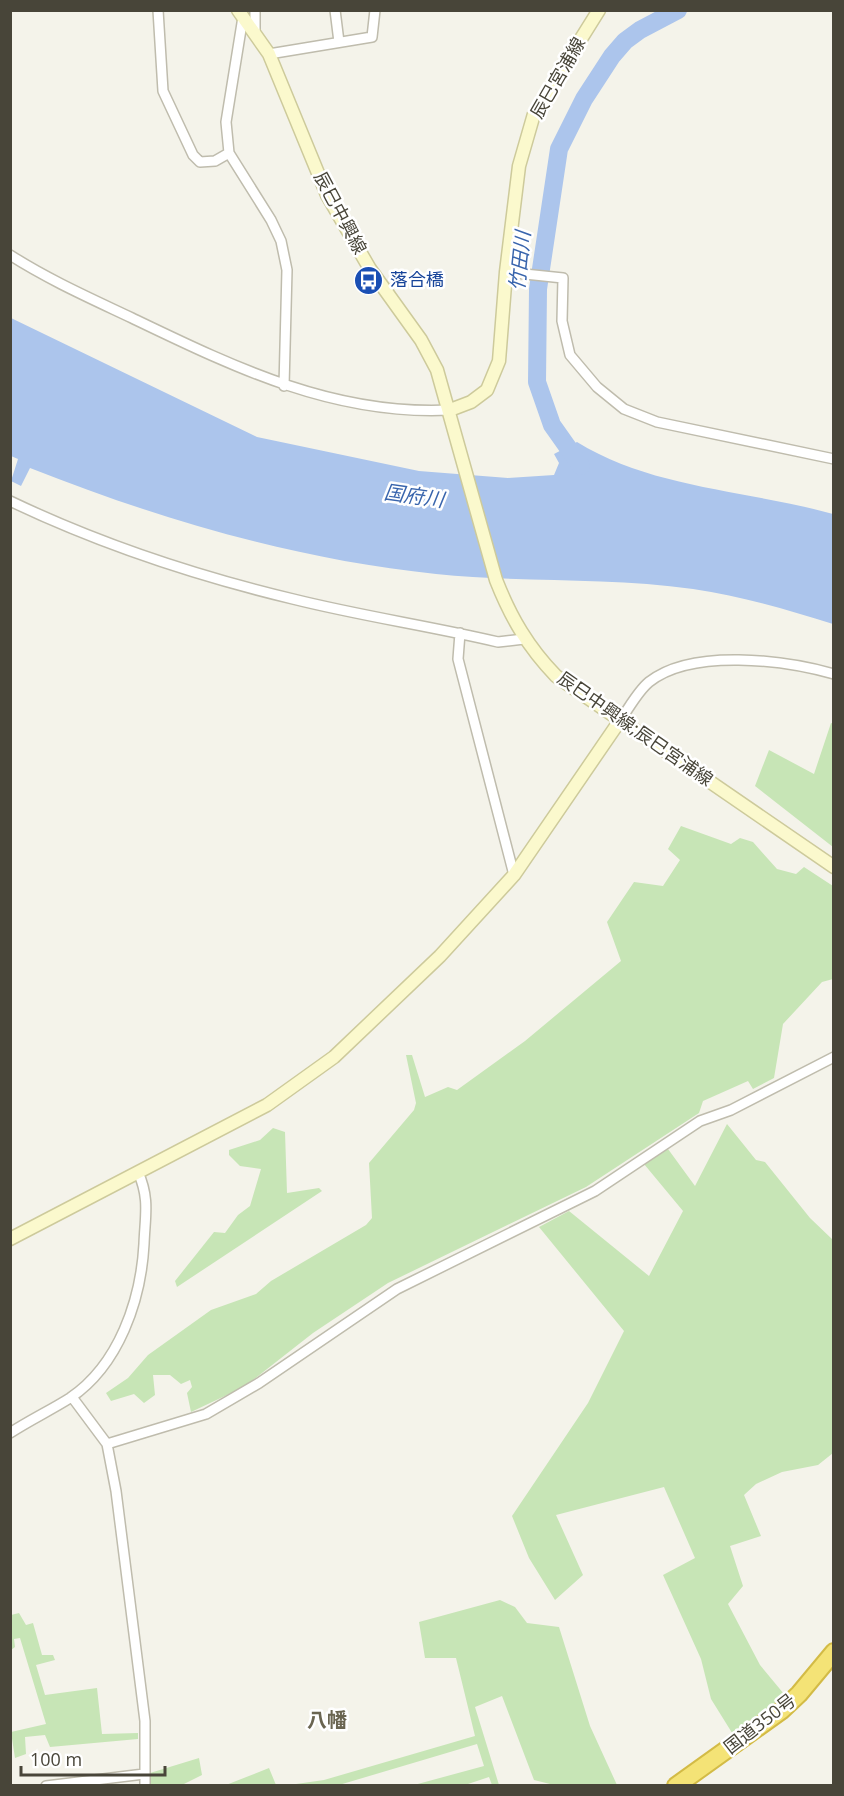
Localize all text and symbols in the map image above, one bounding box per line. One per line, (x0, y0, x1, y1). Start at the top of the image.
street label: 辰巳宮浦線 (524, 33, 590, 122)
street label: 辰巳中興線 (309, 167, 373, 258)
water label: 竹田川 (503, 228, 536, 292)
bus stop icon: 落合橋 (353, 264, 385, 296)
place label: 落合橋 (390, 267, 444, 291)
water label: 国府川 (382, 478, 448, 513)
street label: 辰巳中興線;辰巳宮浦線 (553, 665, 718, 791)
street label: 国道350号 (719, 1688, 800, 1759)
district label: 八幡 (307, 1706, 347, 1733)
scale bar (21, 1739, 165, 1777)
text: 100 m (30, 1747, 82, 1771)

